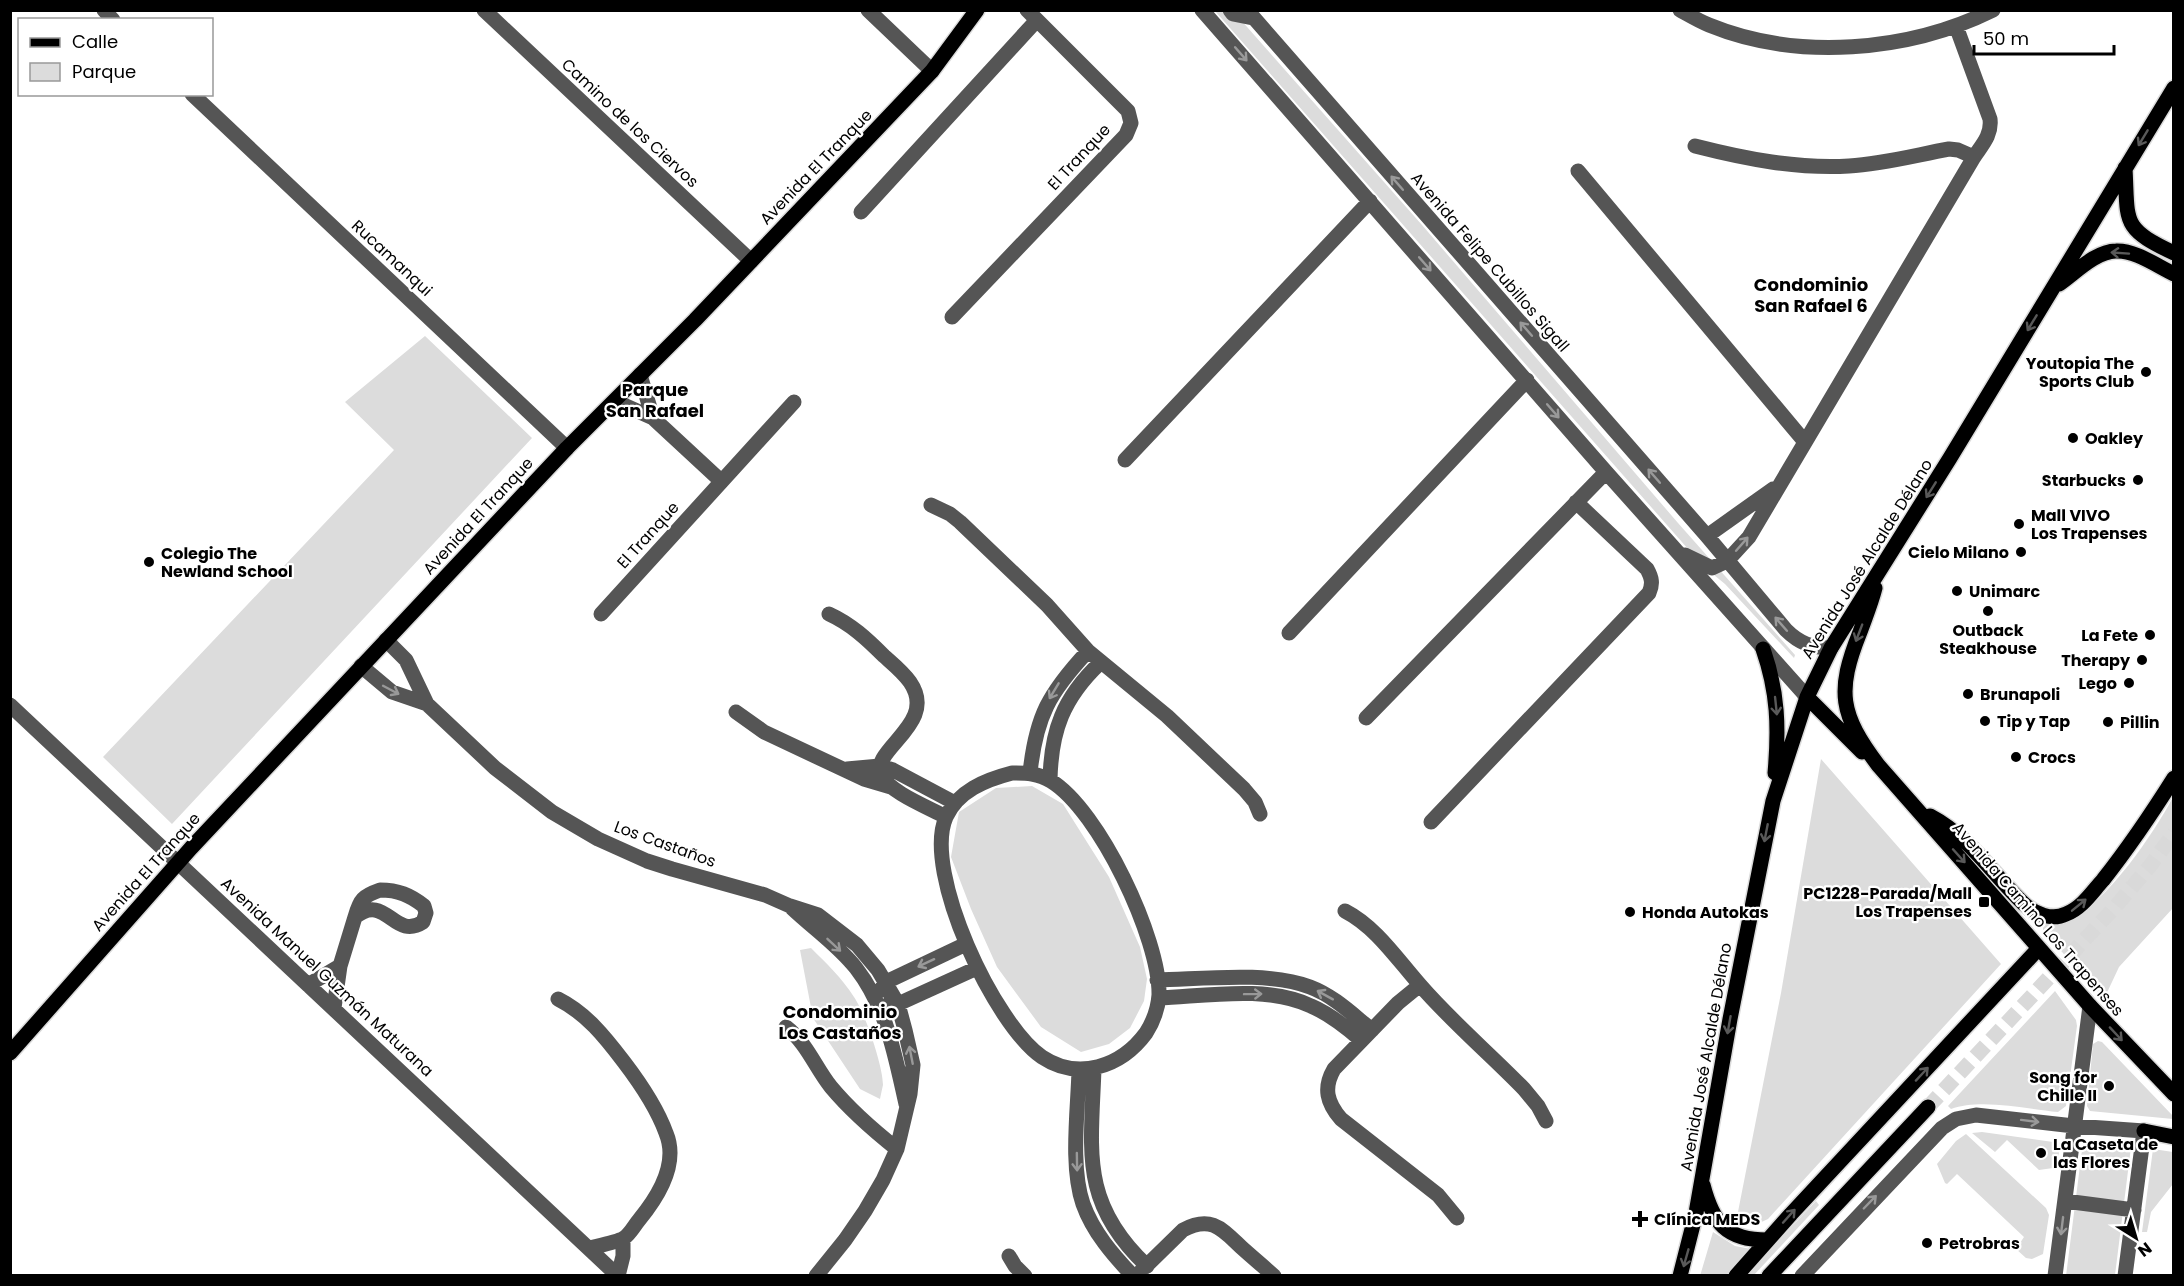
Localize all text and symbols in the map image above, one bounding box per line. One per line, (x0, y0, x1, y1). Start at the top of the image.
legend (18, 18, 213, 96)
scale bar (1974, 18, 2114, 56)
text: 50 m (1983, 26, 2029, 51)
text: Calle (72, 29, 118, 54)
one-way arrow (1234, 47, 1248, 62)
street label: Camino de los Ciervos (556, 53, 704, 193)
text: Parque (72, 59, 136, 84)
street label: Avenida El Tranque (755, 104, 877, 230)
street label: El Tranque (1042, 119, 1116, 195)
one-way arrow (2137, 129, 2149, 146)
street label: Avenida Felipe Cubillos Sigall (1405, 167, 1575, 357)
one-way arrow (1390, 176, 1404, 191)
street label: Rucamanqui (346, 214, 438, 302)
one-way arrow (2110, 247, 2130, 258)
one-way arrow (1418, 256, 1432, 271)
district label: Condominio San Rafael 6 (1754, 272, 1868, 318)
one-way arrow (2026, 314, 2038, 331)
one-way arrow (1519, 321, 1532, 337)
place label: Youtopia The Sports Club (2026, 352, 2134, 393)
marker: Youtopia The Sports Club (2139, 365, 2153, 379)
district label: Parque San Rafael (606, 377, 704, 423)
one-way arrow (1547, 403, 1560, 419)
place label: Oakley (2085, 427, 2144, 450)
marker: Oakley (2066, 431, 2080, 445)
street label: Avenida El Tranque (417, 452, 539, 580)
street label: Avenida José Alcalde Délano (1796, 455, 1938, 663)
one-way arrow (1647, 469, 1661, 484)
place label: Starbucks (2042, 469, 2126, 492)
marker: Starbucks (2131, 473, 2145, 487)
one-way arrow (1924, 481, 1936, 498)
street label: El Tranque (612, 496, 684, 574)
place label: Mall VIVO Los Trapenses (2031, 504, 2148, 545)
marker: Mall VIVO Los Trapenses (2012, 517, 2026, 531)
one-way arrow (1735, 537, 1749, 552)
place label: Cielo Milano (1908, 541, 2009, 564)
place label: Colegio The Newland School (161, 542, 293, 583)
marker: Cielo Milano (2014, 545, 2028, 559)
marker: Colegio The Newland School (142, 555, 156, 569)
place label: Unimarc (1969, 580, 2040, 603)
marker: Unimarc (1950, 584, 1964, 598)
marker: Outback Steakhouse (1981, 604, 1995, 618)
one-way arrow (1774, 617, 1788, 632)
place label: Outback Steakhouse (1939, 619, 2037, 660)
one-way arrow (1853, 623, 1864, 642)
place label: La Fete (2081, 624, 2138, 647)
marker: La Fete (2143, 628, 2157, 642)
place label: Therapy (2061, 649, 2131, 672)
marker: Therapy (2135, 653, 2149, 667)
place label: Lego (2078, 672, 2117, 695)
marker: Lego (2122, 676, 2136, 690)
one-way arrow (1048, 682, 1060, 699)
place label: Brunapoli (1980, 683, 2060, 706)
one-way arrow (382, 684, 399, 696)
marker: Brunapoli (1961, 687, 1975, 701)
one-way arrow (1771, 695, 1782, 715)
place label: Tip y Tap (1997, 710, 2070, 733)
place label: Pillin (2120, 711, 2160, 734)
marker: Tip y Tap (1978, 714, 1992, 728)
marker: Pillin (2101, 715, 2115, 729)
place label: Crocs (2028, 746, 2076, 769)
marker: Crocs (2009, 750, 2023, 764)
street label: Avenida El Tranque (86, 807, 206, 936)
street label: Los Castaños (611, 815, 719, 873)
street label: Avenida Camino Los Trapenses (1947, 817, 2129, 1021)
one-way arrow (1760, 823, 1771, 843)
one-way arrow (1952, 848, 1966, 863)
street label: Avenida Manuel Guzmán Maturana (216, 872, 438, 1082)
place label: PC1228-Parada/Mall Los Trapenses (1803, 882, 1972, 923)
marker: PC1228-Parada/Mall Los Trapenses (1977, 895, 1991, 909)
one-way arrow (2070, 899, 2086, 912)
place label: Honda Autokas (1642, 901, 1769, 924)
marker: Honda Autokas (1623, 905, 1637, 919)
one-way arrow (826, 938, 841, 952)
street label: Avenida José Alcalde Délano (1675, 941, 1737, 1173)
one-way arrow (918, 958, 936, 970)
one-way arrow (1242, 989, 1262, 1000)
one-way arrow (1317, 989, 1334, 1001)
district label: Condominio Los Castaños (778, 999, 902, 1045)
one-way arrow (1724, 1014, 1735, 1034)
one-way arrow (2109, 1026, 2123, 1041)
one-way arrow (905, 1046, 916, 1065)
one-way arrow (1915, 1066, 1929, 1081)
place label: Song for Chille II (2029, 1066, 2097, 1107)
marker: Song for Chille II (2102, 1079, 2116, 1093)
one-way arrow (2020, 1116, 2040, 1127)
place label: La Caseta de las Flores (2053, 1133, 2158, 1174)
marker: La Caseta de las Flores (2034, 1146, 2048, 1160)
one-way arrow (1071, 1152, 1083, 1172)
one-way arrow (1863, 1194, 1877, 1209)
place label: Clínica MEDS (1654, 1208, 1760, 1231)
north arrow (2106, 1208, 2166, 1268)
one-way arrow (1782, 1209, 1796, 1224)
marker: Clínica MEDS (1631, 1210, 1649, 1228)
one-way arrow (2056, 1215, 2067, 1235)
place label: Petrobras (1939, 1232, 2020, 1255)
marker: Petrobras (1920, 1236, 1934, 1250)
text: N (2133, 1237, 2156, 1262)
one-way arrow (1679, 1248, 1691, 1267)

